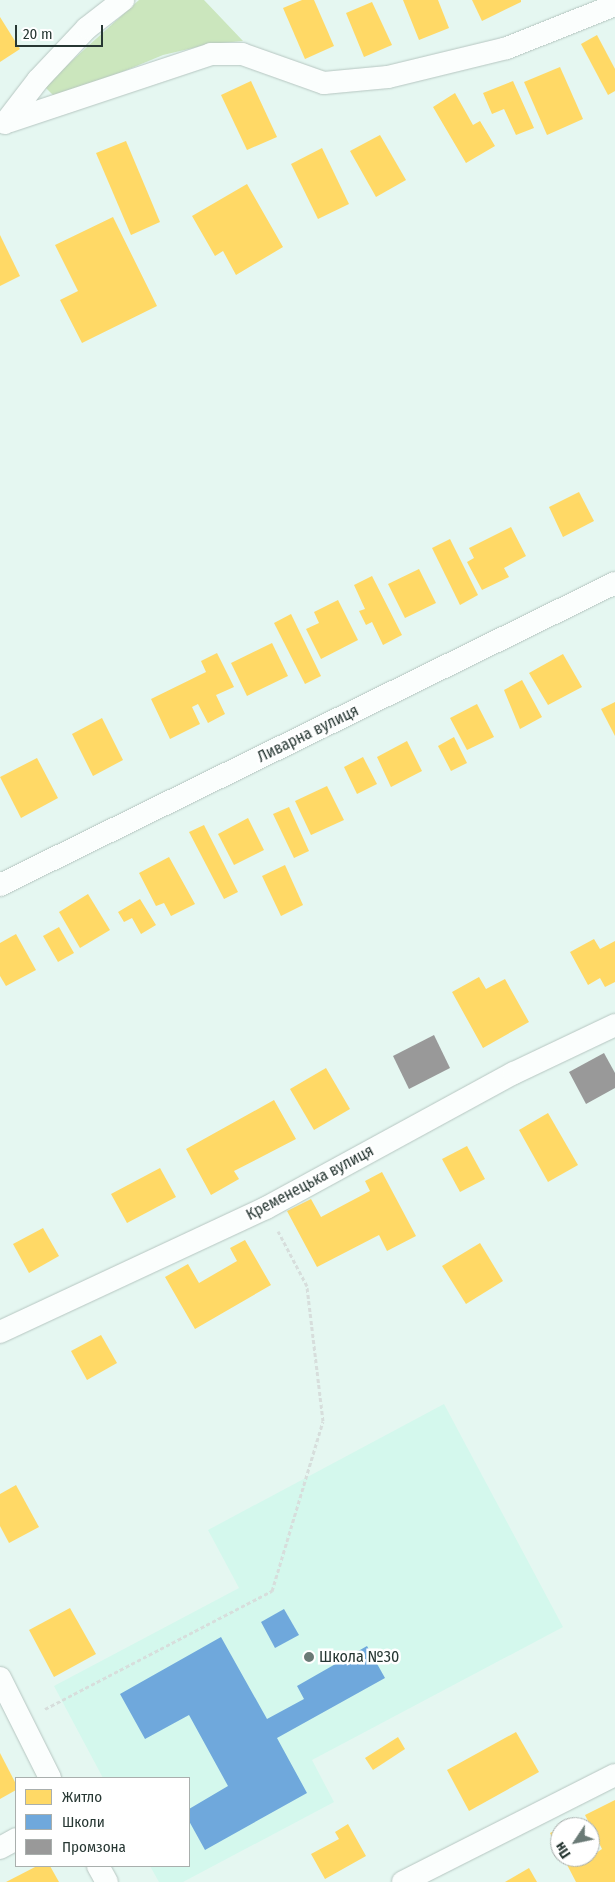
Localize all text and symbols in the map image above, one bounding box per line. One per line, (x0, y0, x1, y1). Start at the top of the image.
scale bar (18, 15, 105, 47)
text: 20 m (23, 25, 53, 43)
street label: Ливарна вулиця (254, 701, 362, 767)
street label: Кременецька вулиця (243, 1141, 377, 1225)
place label: Школа №30 (319, 1647, 399, 1667)
marker: Школа №30 (303, 1651, 315, 1663)
legend (15, 1777, 190, 1867)
text: Житло (62, 1788, 102, 1806)
text: Школи (62, 1813, 105, 1831)
north arrow (550, 1817, 600, 1867)
text: Промзона (62, 1838, 126, 1856)
text: Пн (552, 1839, 574, 1861)

